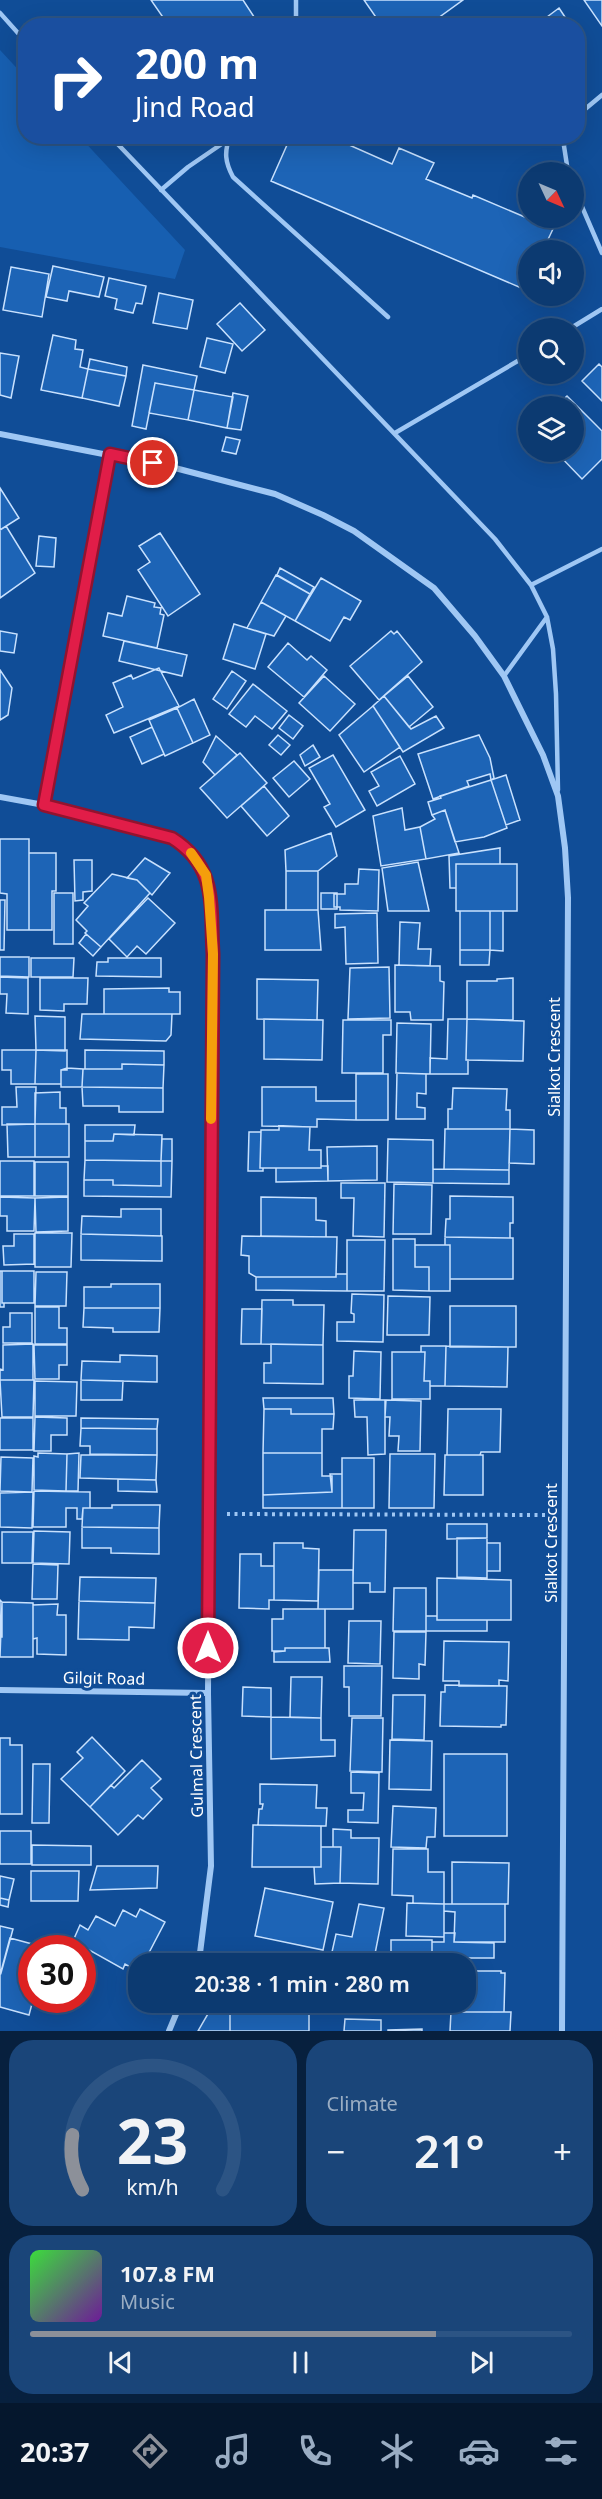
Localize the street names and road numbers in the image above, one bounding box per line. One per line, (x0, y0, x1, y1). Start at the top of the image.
street label: Sialkot Crescent (543, 997, 565, 1117)
street label: Sialkot Crescent (540, 1483, 562, 1603)
street label: Gilgit Road (63, 1666, 145, 1690)
street label: Gulmal Crescent (184, 1694, 208, 1818)

